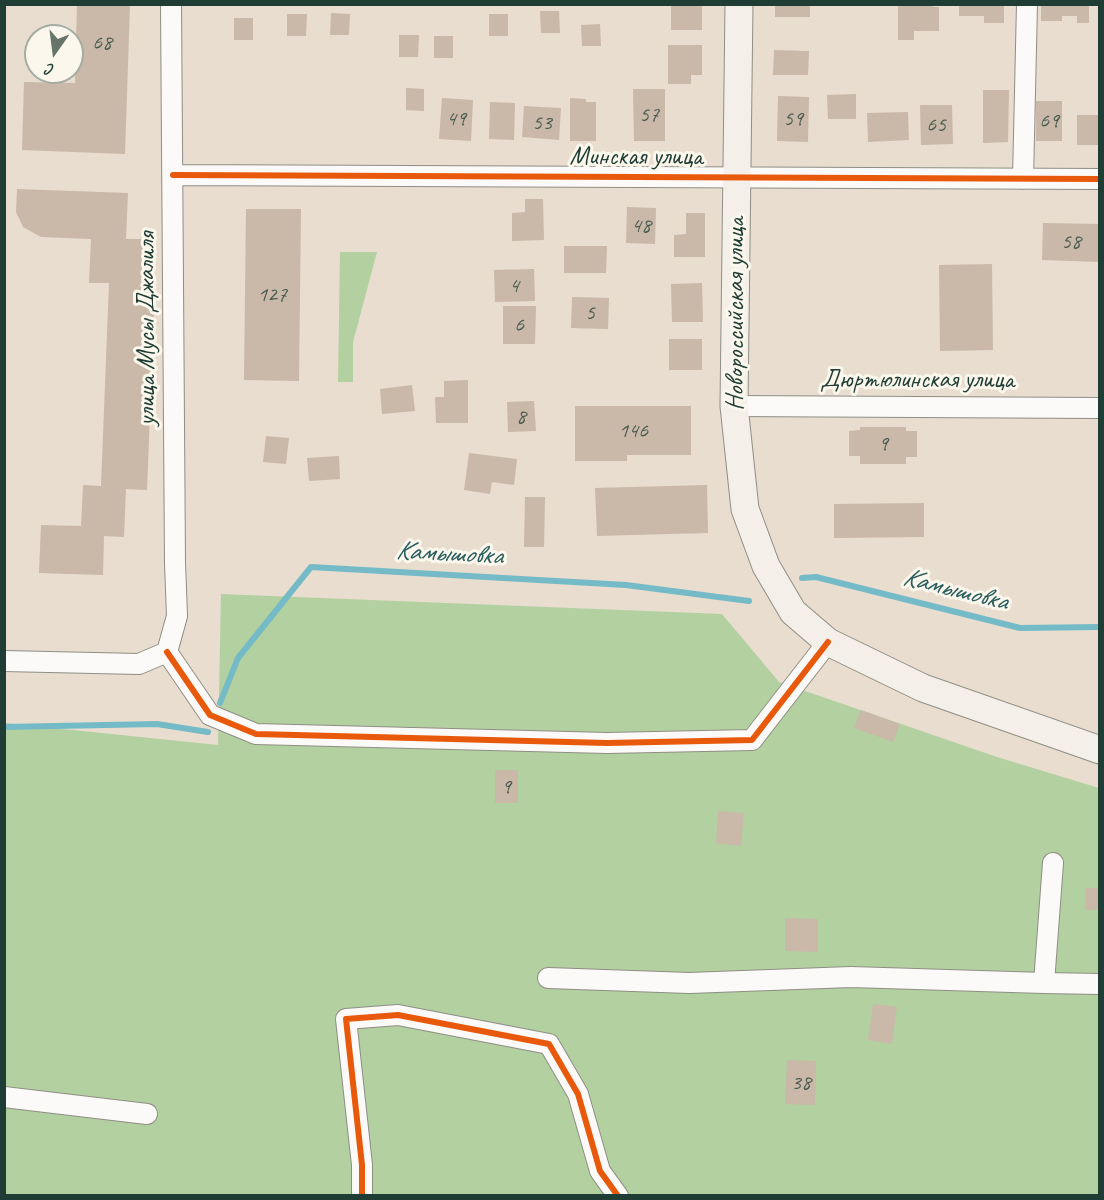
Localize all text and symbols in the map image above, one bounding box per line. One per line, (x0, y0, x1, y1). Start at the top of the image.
north arrow (24, 24, 84, 84)
house number: 68 (92, 30, 112, 56)
text: С (44, 59, 56, 80)
house number: 57 (639, 102, 659, 128)
house number: 49 (446, 106, 466, 132)
house number: 59 (783, 106, 803, 132)
house number: 69 (1039, 108, 1059, 134)
house number: 53 (532, 110, 552, 136)
house number: 65 (926, 112, 946, 138)
street label: Минская улица (570, 141, 702, 173)
house number: 48 (631, 213, 651, 239)
street label: Новороссийская улица (720, 217, 752, 411)
house number: 58 (1061, 229, 1081, 255)
street label: улица Мусы Джалиля (131, 232, 163, 426)
house number: 4 (509, 273, 519, 299)
house number: 127 (257, 282, 287, 308)
house number: 5 (585, 300, 595, 326)
house number: 6 (514, 312, 524, 338)
street label: Дюртюлинская улица (820, 364, 1014, 396)
house number: 8 (516, 404, 526, 430)
house number: 146 (618, 418, 648, 444)
house number: 9 (878, 431, 888, 457)
water label: Камышовка (395, 535, 503, 573)
water label: Камышовка (899, 561, 1011, 619)
house number: 9 (501, 774, 511, 800)
house number: 38 (791, 1070, 811, 1096)

